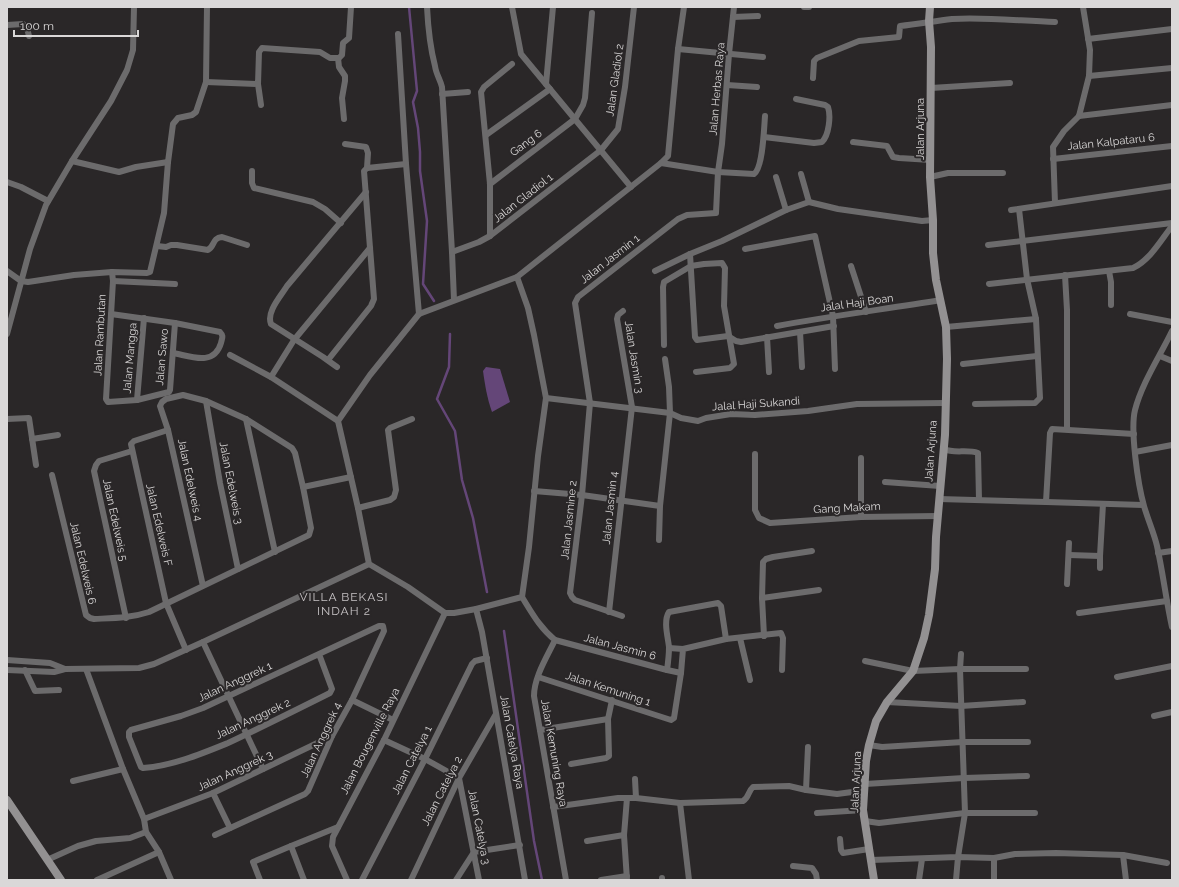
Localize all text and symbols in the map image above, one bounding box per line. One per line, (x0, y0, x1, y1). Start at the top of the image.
scale bar (14, 12, 138, 38)
text: 100 m (20, 19, 54, 33)
street label: Jalan Herbas Raya (706, 42, 728, 136)
street label: Jalan Gladiol 2 (603, 43, 627, 117)
street label: Jalan Arjuna (914, 98, 927, 160)
street label: Gang 6 (508, 127, 545, 159)
street label: Jalan Kalpataru 6 (1067, 131, 1156, 153)
street label: Jalan Gladiol 1 (491, 170, 556, 225)
street label: Jalan Jasmin 1 (578, 232, 643, 286)
street label: Jalal Haji Boan (820, 291, 894, 315)
street label: Jalan Rambutan (91, 294, 109, 376)
street label: Jalan Jasmin 3 (622, 320, 646, 394)
street label: Jalan Mangga (120, 322, 140, 394)
street label: Jalan Sawo (153, 328, 171, 386)
street label: Jalal Haji Sukandi (712, 394, 800, 414)
street label: Jalan Arjuna (922, 420, 940, 482)
street label: Jalan Edelweis 4 (175, 438, 205, 522)
street label: Jalan Edelweis 3 (217, 441, 245, 525)
street label: Jalan Jasmin 4 (600, 471, 620, 545)
street label: Jalan Edelweis 5 (100, 478, 130, 562)
street label: Jalan Jasmine 2 (558, 480, 580, 560)
street label: Jalan Edelweis F (143, 482, 175, 568)
street label: Gang Makam (813, 500, 881, 516)
street label: Jalan Edelweis 6 (67, 520, 99, 606)
district label: VILLA BEKASI INDAH 2 (299, 590, 389, 618)
street label: Jalan Jasmin 6 (583, 631, 658, 663)
street label: Jalan Anggrek 1 (196, 659, 274, 705)
street label: Jalan Kemuning 1 (564, 669, 652, 709)
street label: Jalan Bougenville Raya (338, 686, 402, 796)
street label: Jalan Catelya Raya (497, 694, 527, 790)
street label: Jalan Anggrek 2 (214, 696, 293, 742)
street label: Jalan Kemuning Raya (538, 698, 570, 808)
street label: Jalan Anggrek 4 (298, 700, 344, 780)
street label: Jalan Catelya 1 (389, 723, 435, 796)
street label: Jalan Anggrek 3 (195, 748, 275, 794)
street label: Jalan Arjuna (848, 751, 864, 813)
street label: Jalan Catelya 2 (419, 754, 465, 828)
street label: Jalan Catelya 3 (465, 788, 493, 866)

